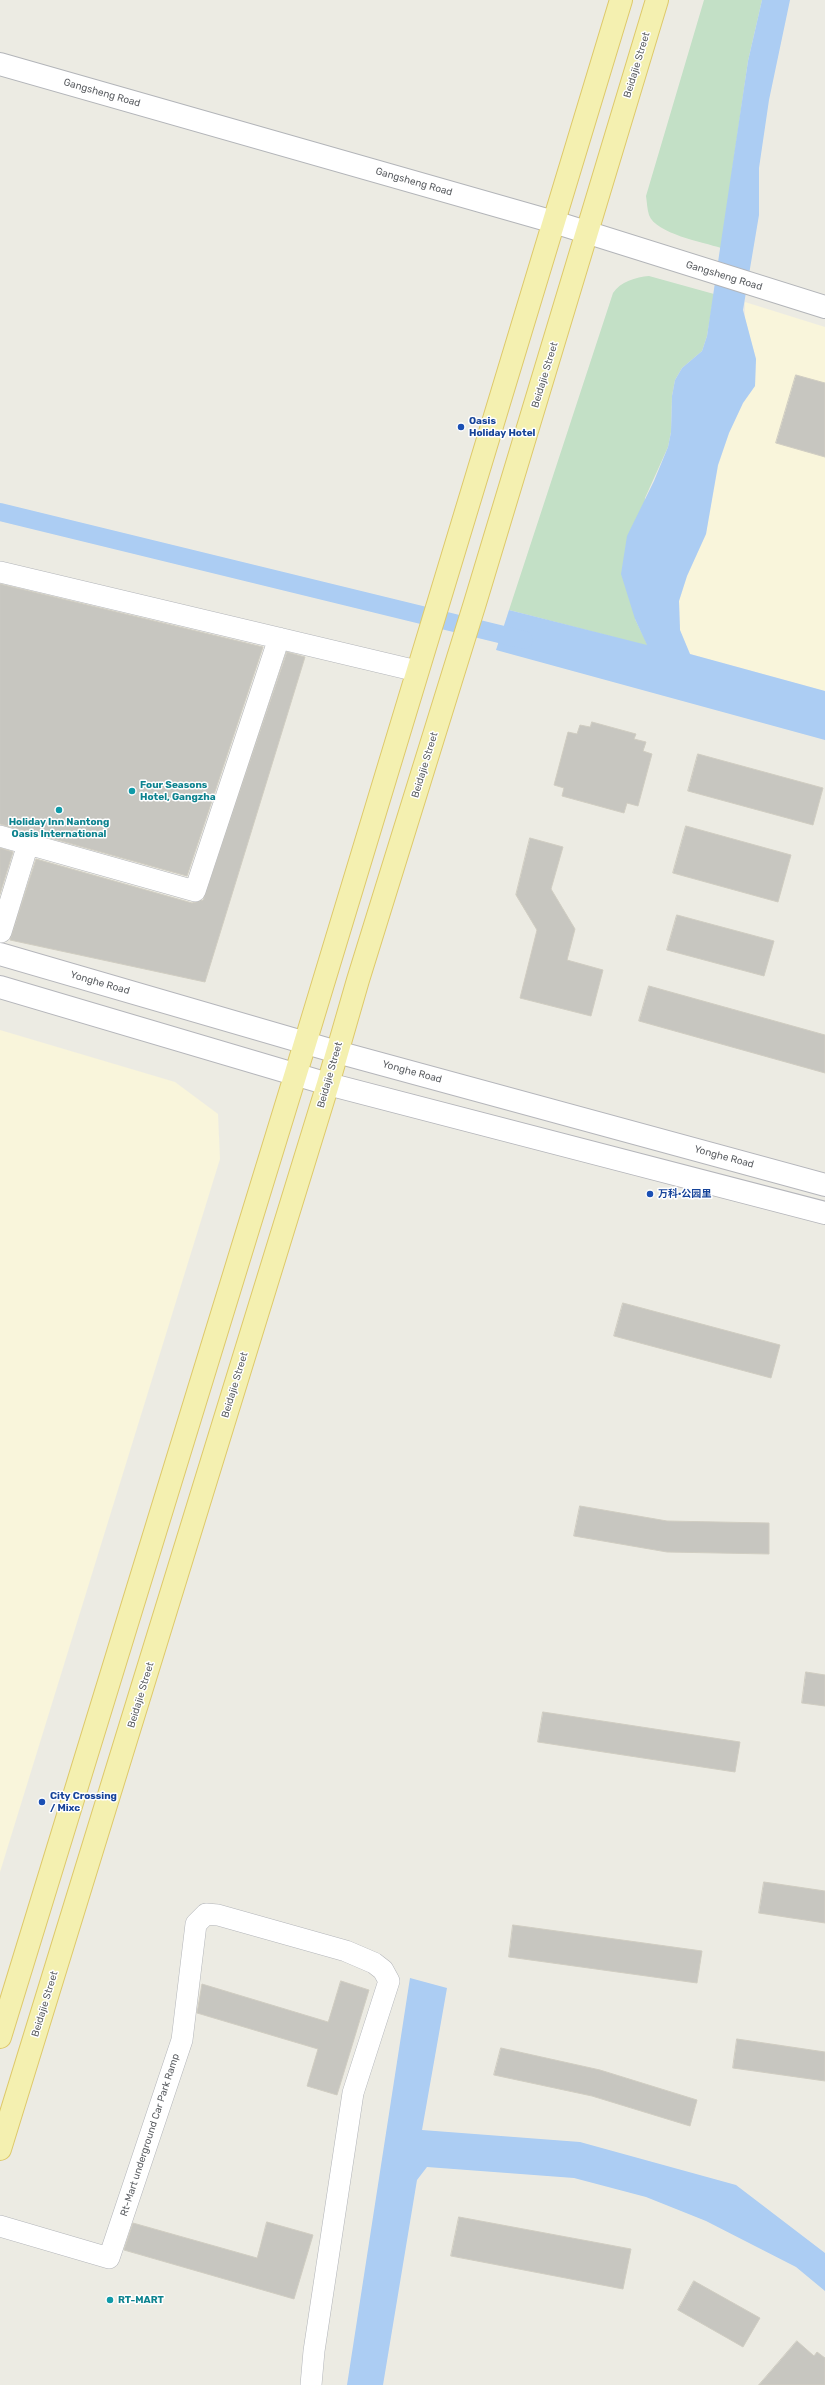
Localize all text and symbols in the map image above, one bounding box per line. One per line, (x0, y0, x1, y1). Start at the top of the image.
street label: Beidajie Street (621, 31, 653, 99)
street label: Gangsheng Road (62, 76, 142, 110)
street label: Gangsheng Road (374, 165, 454, 199)
street label: Gangsheng Road (684, 259, 764, 293)
street label: Beidajie Street (529, 341, 561, 409)
place label: Oasis Holiday Hotel (469, 415, 535, 438)
marker: Oasis Holiday Hotel (456, 422, 466, 432)
street label: Beidajie Street (409, 731, 441, 799)
place label: Four Seasons Hotel, Gangzha (140, 779, 216, 802)
marker: Four Seasons Hotel, Gangzha (127, 786, 137, 796)
marker: Holiday Inn Nantong Oasis International (54, 805, 64, 815)
place label: Holiday Inn Nantong Oasis International (9, 816, 109, 840)
street label: Yonghe Road (69, 969, 131, 997)
street label: Beidajie Street (315, 1041, 345, 1109)
street label: Yonghe Road (381, 1058, 443, 1086)
street label: Yonghe Road (693, 1143, 755, 1171)
place label: 万科·公园里 (658, 1188, 711, 1200)
marker: 万科·公园里 (645, 1189, 655, 1199)
street label: Beidajie Street (219, 1351, 251, 1419)
street label: Beidajie Street (125, 1661, 157, 1729)
place label: City Crossing / Mixc (50, 1790, 117, 1814)
marker: City Crossing / Mixc (37, 1797, 47, 1807)
street label: Beidajie Street (29, 1970, 61, 2038)
street label: Rt-Mart underground Car Park Ramp (118, 2052, 182, 2218)
place label: RT-MART (118, 2294, 164, 2306)
marker: RT-MART (105, 2295, 115, 2305)

